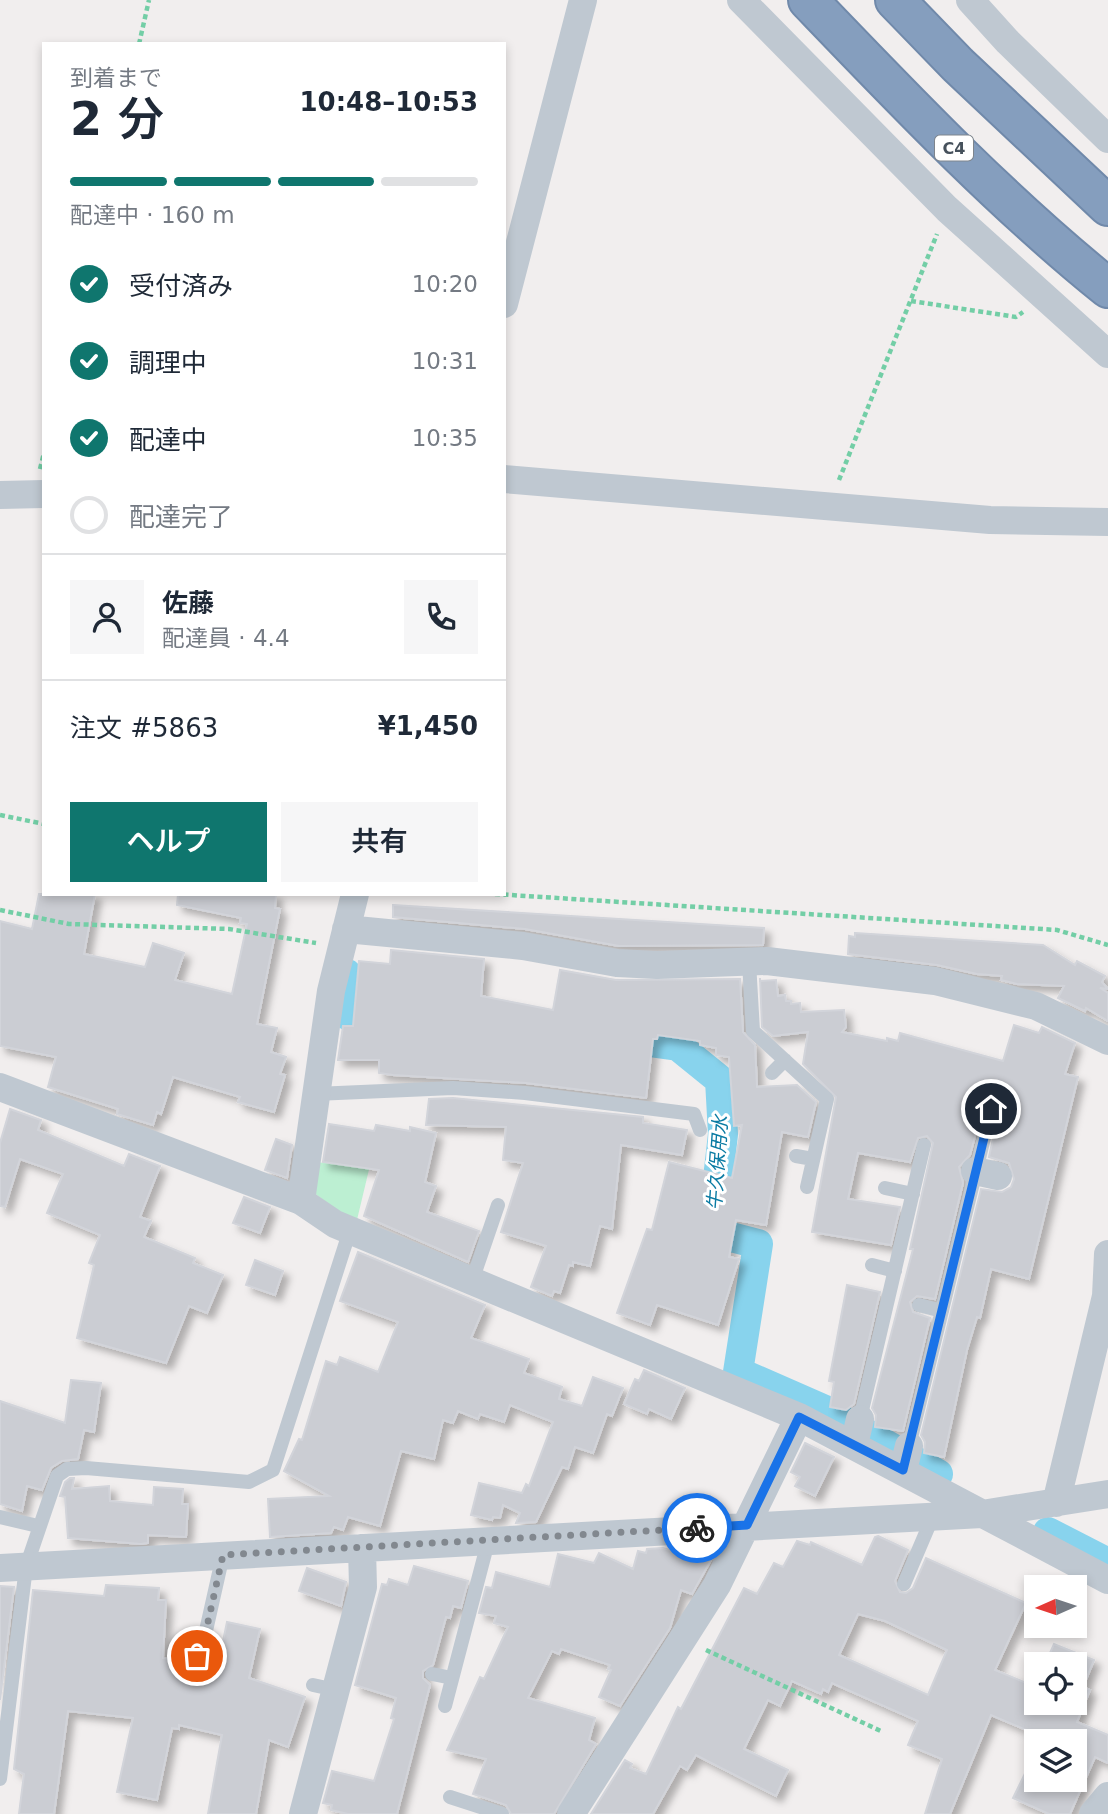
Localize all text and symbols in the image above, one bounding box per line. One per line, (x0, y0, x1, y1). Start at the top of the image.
text: 到着まで (70, 65, 162, 91)
text: 10:48–10:53 (299, 87, 478, 117)
text: 2 分 (70, 92, 164, 146)
road number: C4 (935, 136, 973, 160)
text: 配達中 · 160 m (70, 202, 235, 228)
icon: check (70, 265, 108, 303)
text: 受付済み (129, 271, 233, 301)
text: 10:20 (412, 271, 478, 297)
icon: check (70, 342, 108, 380)
text: 調理中 (129, 348, 207, 378)
text: 10:31 (412, 348, 478, 374)
icon: check (70, 419, 108, 457)
text: 配達中 (129, 425, 207, 455)
text: 10:35 (412, 425, 478, 451)
text: 配達完了 (129, 502, 233, 532)
button: person (70, 580, 144, 654)
button: phone (404, 580, 478, 654)
text: 佐藤 (162, 588, 214, 618)
text: 配達員 · 4.4 (162, 625, 290, 651)
text: ¥1,450 (378, 711, 478, 741)
text: 注文 #5863 (70, 713, 218, 743)
button: ヘルプ (70, 802, 267, 882)
button: 共有 (281, 802, 478, 882)
pin (961, 1079, 1021, 1139)
icon: home (972, 1090, 1010, 1128)
water label: 牛久保用水 (703, 1113, 731, 1211)
courier (662, 1493, 732, 1563)
icon: bike (678, 1509, 716, 1547)
north arrow (1024, 1575, 1087, 1638)
map controls (1024, 1575, 1087, 1792)
pin (167, 1626, 227, 1686)
icon: bag (178, 1637, 216, 1675)
button: locate (1024, 1652, 1087, 1715)
button: layers (1024, 1729, 1087, 1792)

